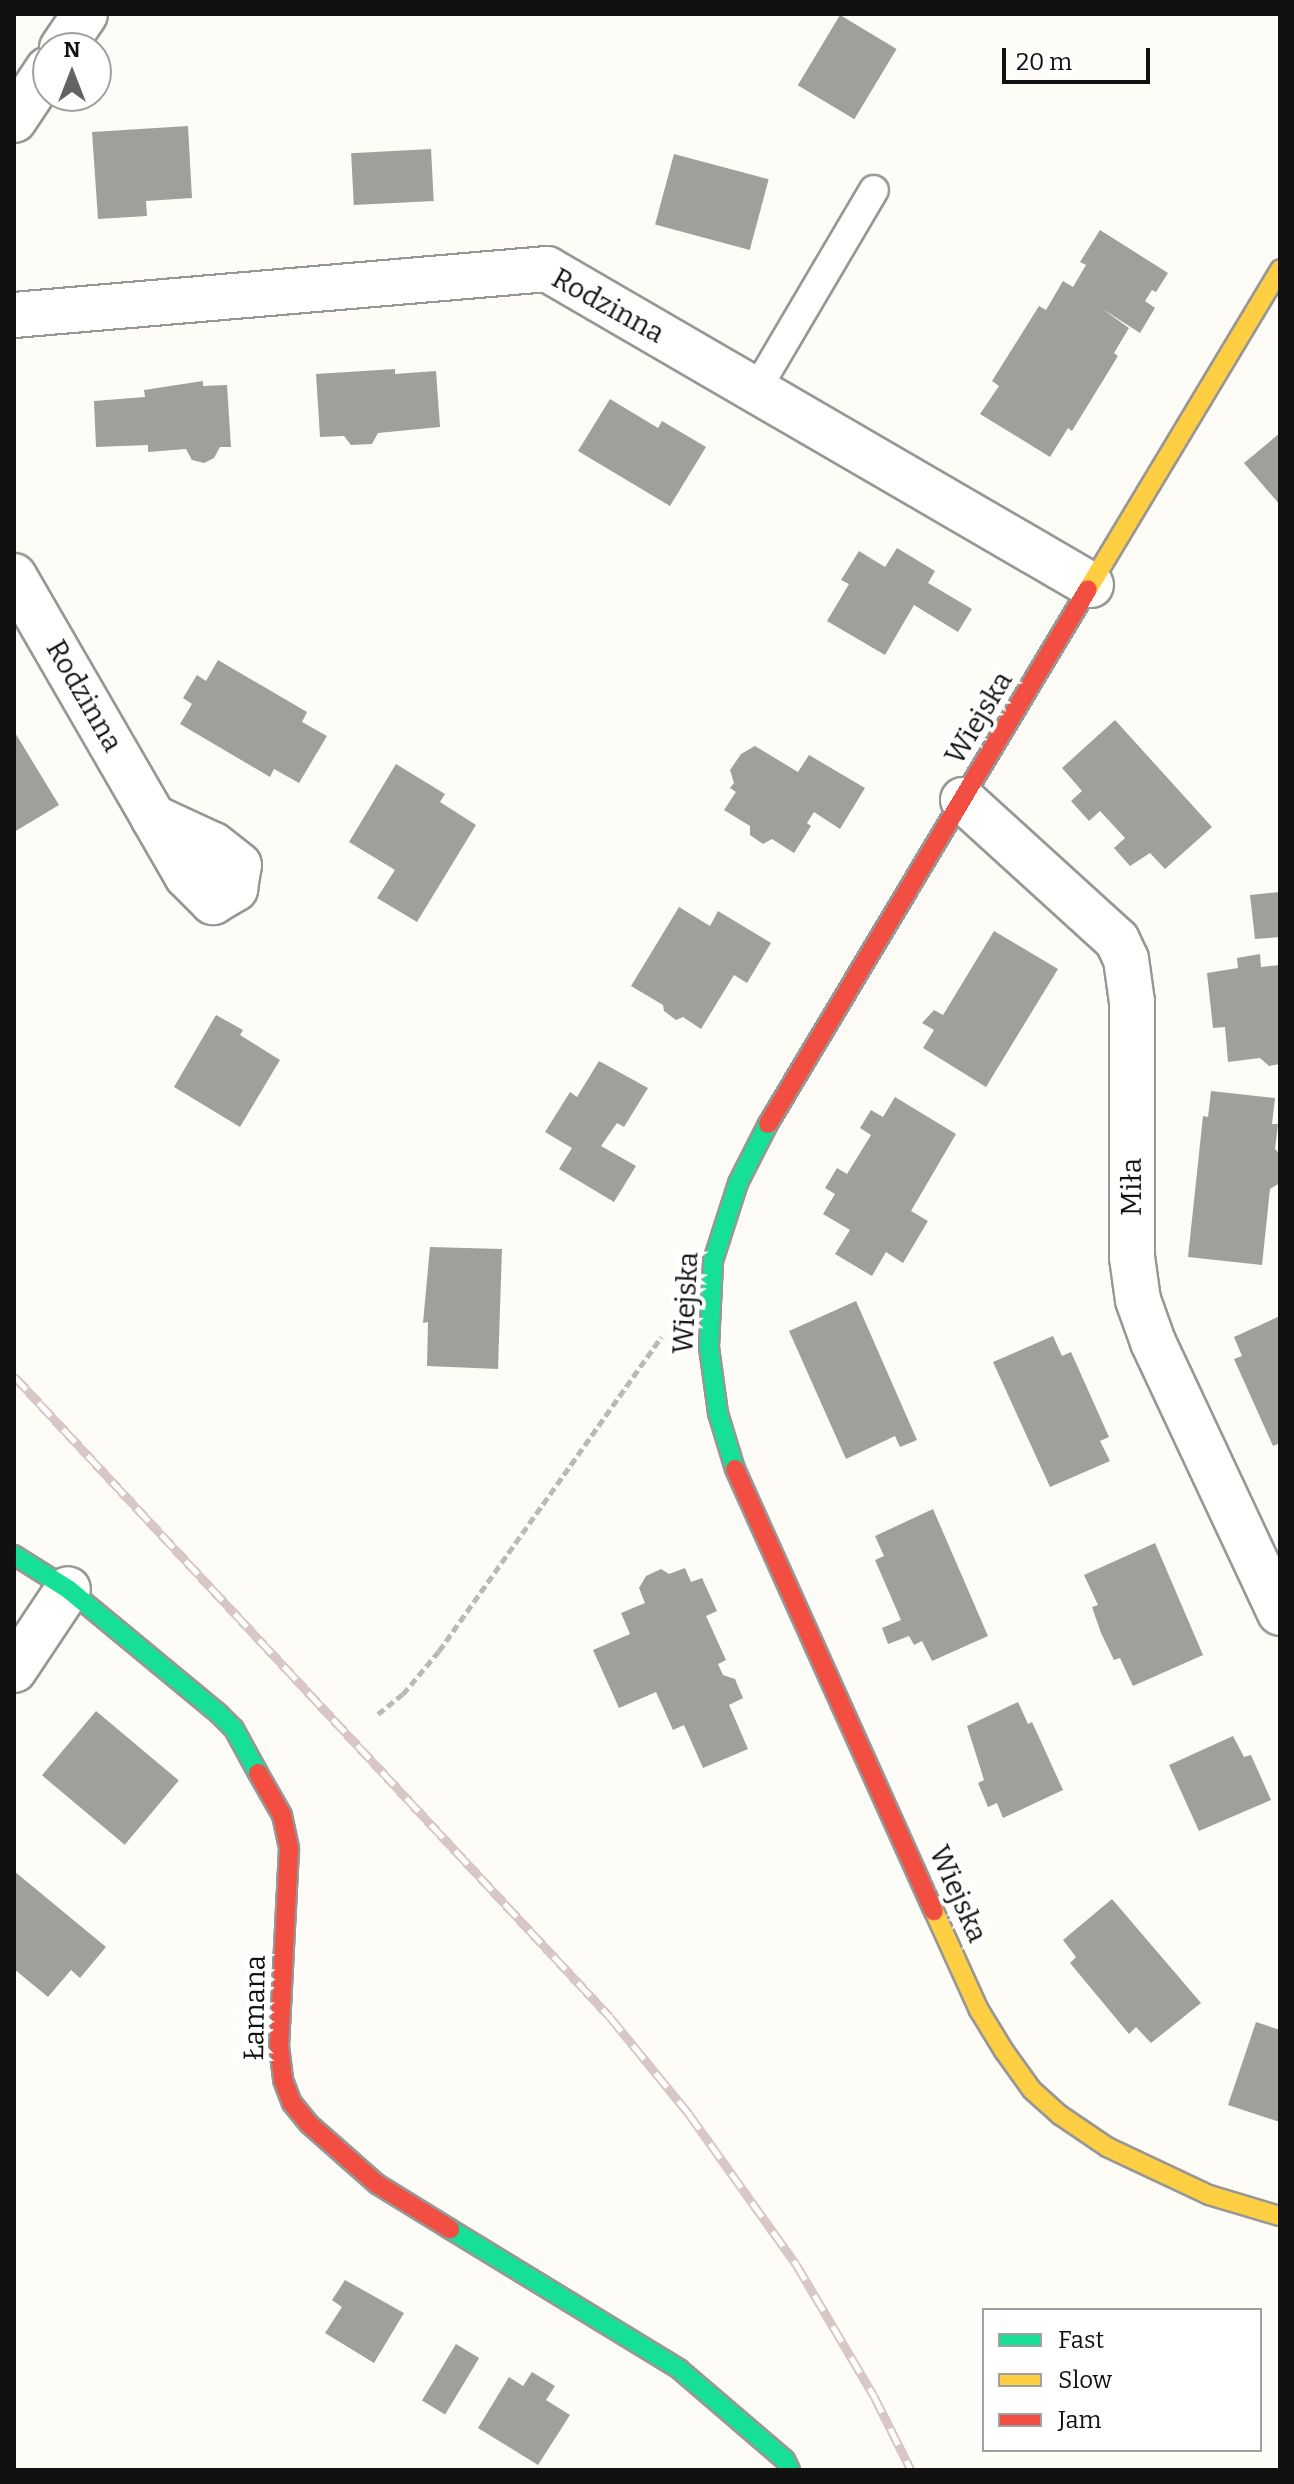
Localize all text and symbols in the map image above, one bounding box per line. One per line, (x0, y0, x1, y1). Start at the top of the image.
north arrow (32, 32, 112, 112)
scale bar (1006, 32, 1154, 82)
text: N (64, 36, 80, 63)
text: 20 m (1016, 48, 1072, 76)
street label: Rodzinna (546, 261, 670, 351)
street label: Rodzinna (39, 634, 129, 758)
street label: Wiejska (938, 666, 1020, 770)
street label: Miła (1115, 1158, 1149, 1216)
street label: Wiejska (667, 1251, 705, 1355)
street label: Wiejska (922, 1841, 994, 1947)
street label: Łamana (237, 1955, 273, 2061)
legend (982, 2308, 1262, 2452)
text: Fast (1058, 2326, 1104, 2354)
text: Slow (1058, 2366, 1112, 2394)
text: Jam (1058, 2406, 1101, 2434)

